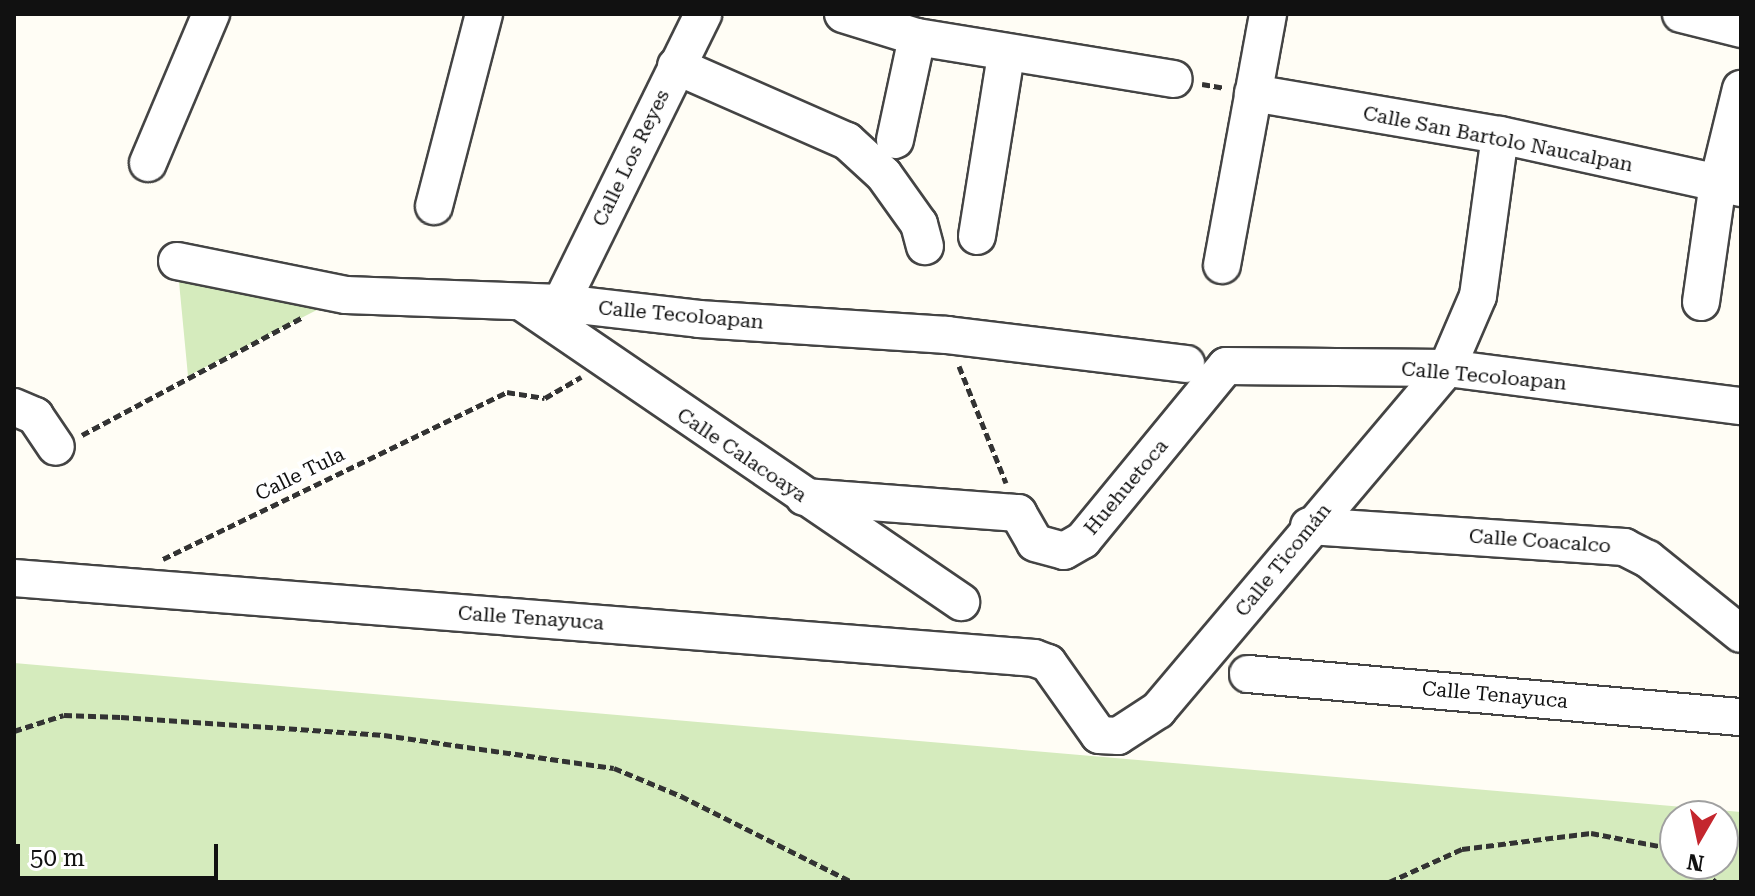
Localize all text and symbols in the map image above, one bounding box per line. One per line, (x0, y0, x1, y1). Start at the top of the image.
street label: Calle Los Reyes (588, 86, 674, 230)
street label: Calle San Bartolo Naucalpan (1361, 101, 1635, 177)
street label: Calle Tecoloapan (597, 296, 765, 334)
street label: Calle Tecoloapan (1400, 357, 1568, 395)
street label: Calle Calacoaya (673, 403, 811, 507)
street label: Huehuetoca (1079, 434, 1173, 540)
street label: Calle Tula (251, 442, 349, 506)
street label: Calle Ticomán (1230, 499, 1336, 621)
street label: Calle Coacalco (1468, 524, 1612, 558)
street label: Calle Tenayuca (457, 601, 605, 635)
street label: Calle Tenayuca (1421, 677, 1569, 713)
north arrow (1659, 800, 1739, 880)
scale bar (20, 828, 222, 878)
text: 50 m (30, 844, 85, 872)
text: N (1685, 849, 1706, 876)

